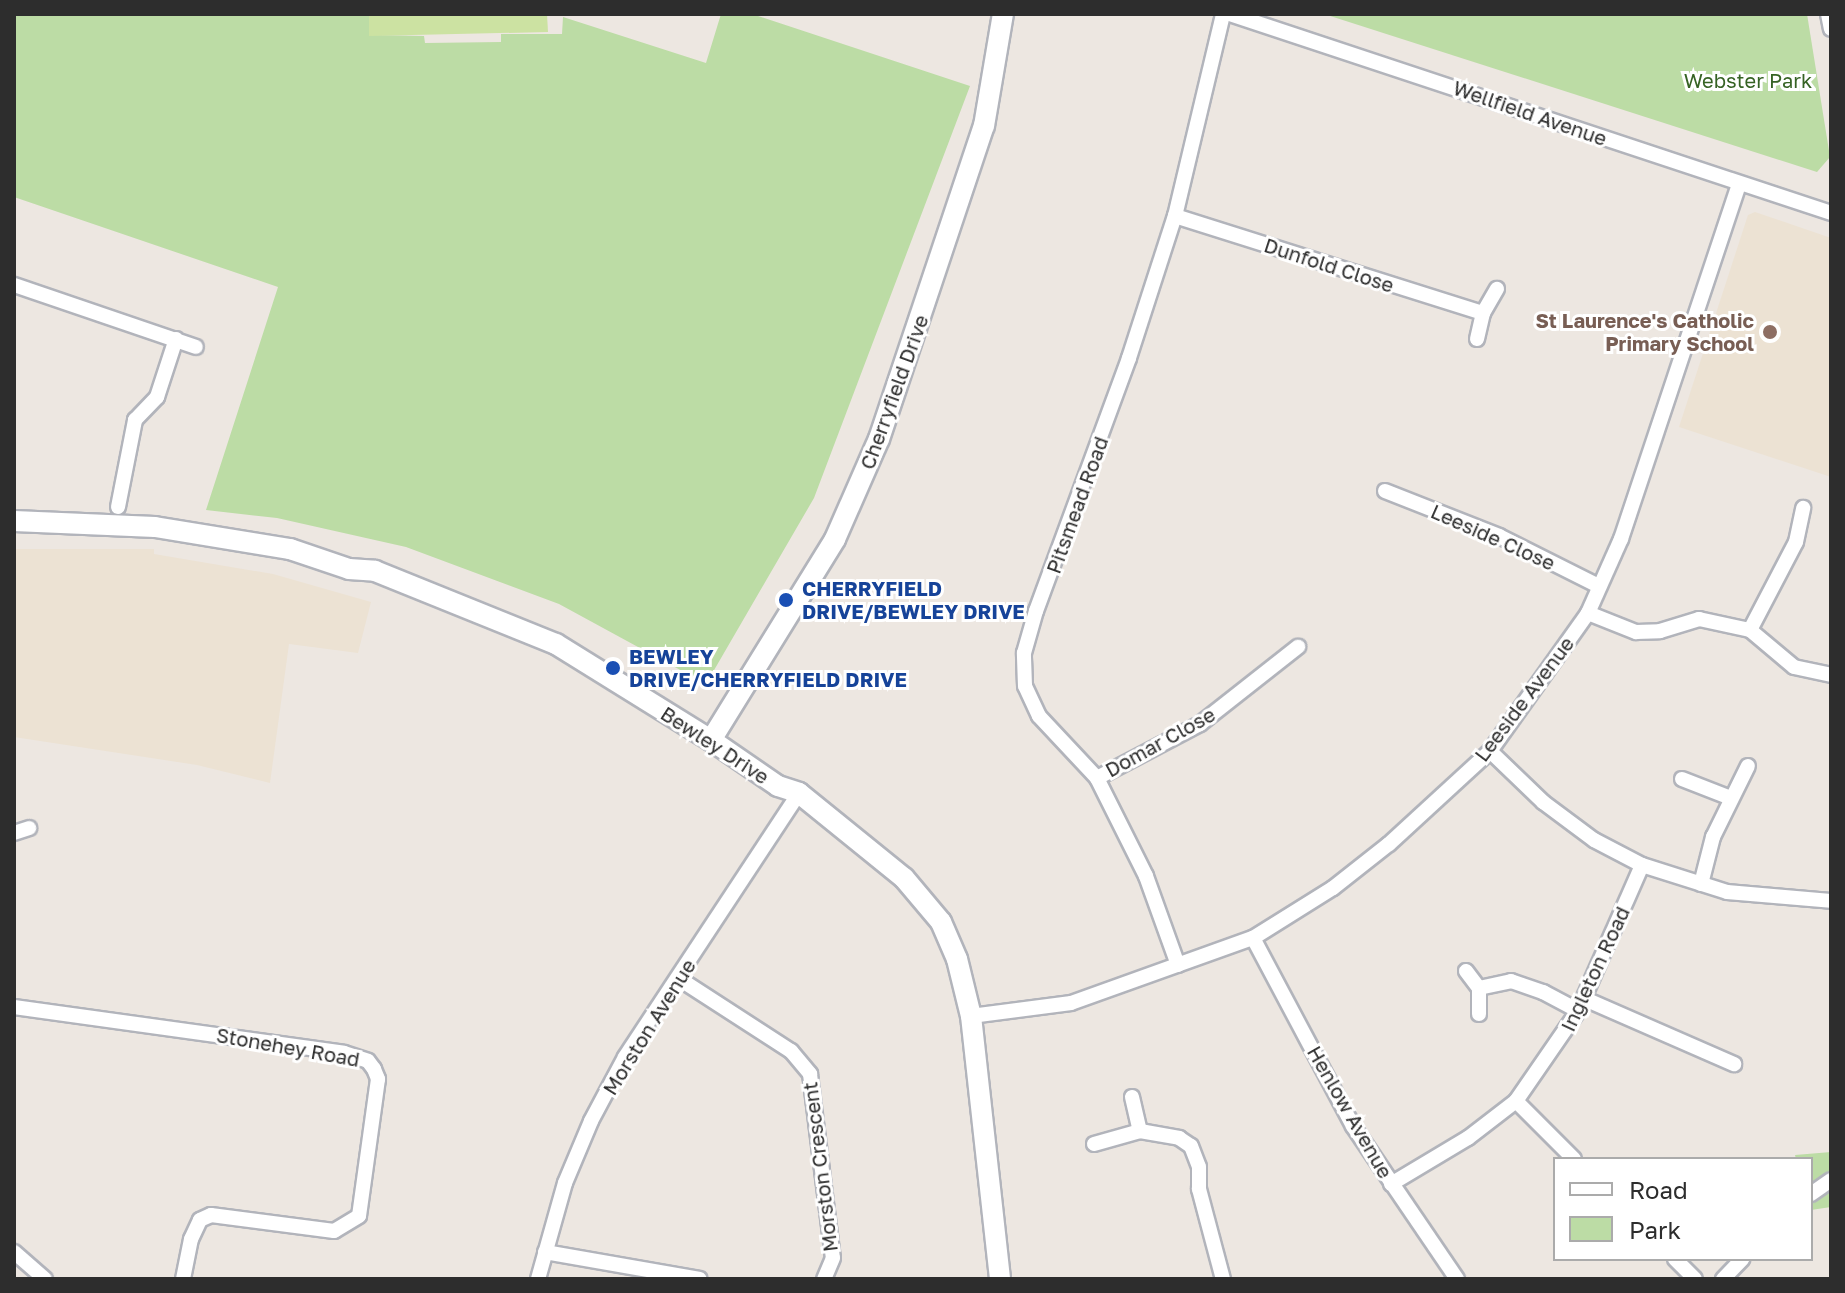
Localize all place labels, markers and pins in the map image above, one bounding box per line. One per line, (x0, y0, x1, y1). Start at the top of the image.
place label: St Laurence's Catholic Primary School (1536, 308, 1754, 355)
marker: St Laurence's Catholic Primary School (1761, 323, 1779, 341)
place label: CHERRYFIELD DRIVE/BEWLEY DRIVE (802, 576, 1025, 623)
marker: CHERRYFIELD DRIVE/BEWLEY DRIVE (777, 591, 795, 609)
place label: BEWLEY DRIVE/CHERRYFIELD DRIVE (629, 644, 907, 691)
marker: BEWLEY DRIVE/CHERRYFIELD DRIVE (604, 659, 622, 677)

